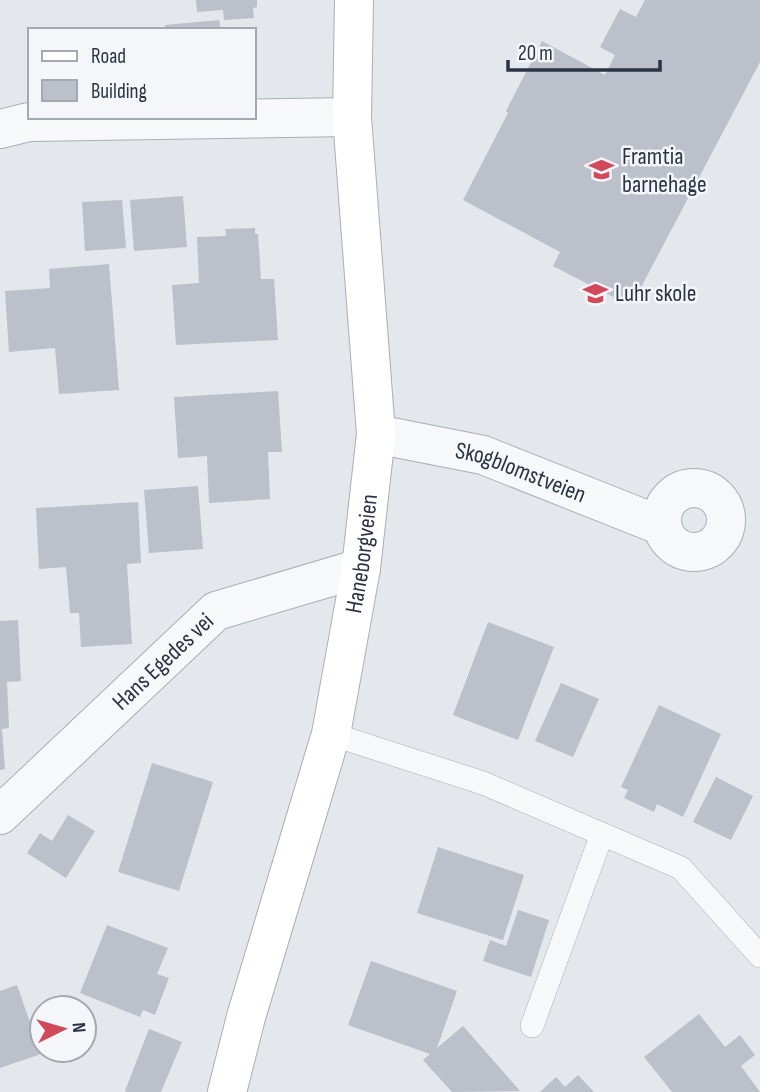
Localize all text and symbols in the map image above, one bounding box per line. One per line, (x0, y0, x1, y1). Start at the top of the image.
legend (28, 28, 256, 119)
scale bar (508, 28, 660, 72)
text: 20 m (518, 41, 553, 66)
text: Road (91, 44, 126, 69)
text: Building (91, 79, 147, 104)
place label: Framtia barnehage (622, 142, 707, 199)
school or university icon: Framtia barnehage (588, 156, 616, 184)
school or university icon: Luhr skole (581, 279, 609, 307)
place label: Luhr skole (615, 279, 696, 308)
street label: Skogblomstveien (453, 436, 590, 509)
street label: Haneborgveien (339, 492, 384, 615)
street label: Hans Egedes vei (106, 607, 220, 716)
north arrow (28, 994, 98, 1064)
text: N (67, 1022, 90, 1034)

